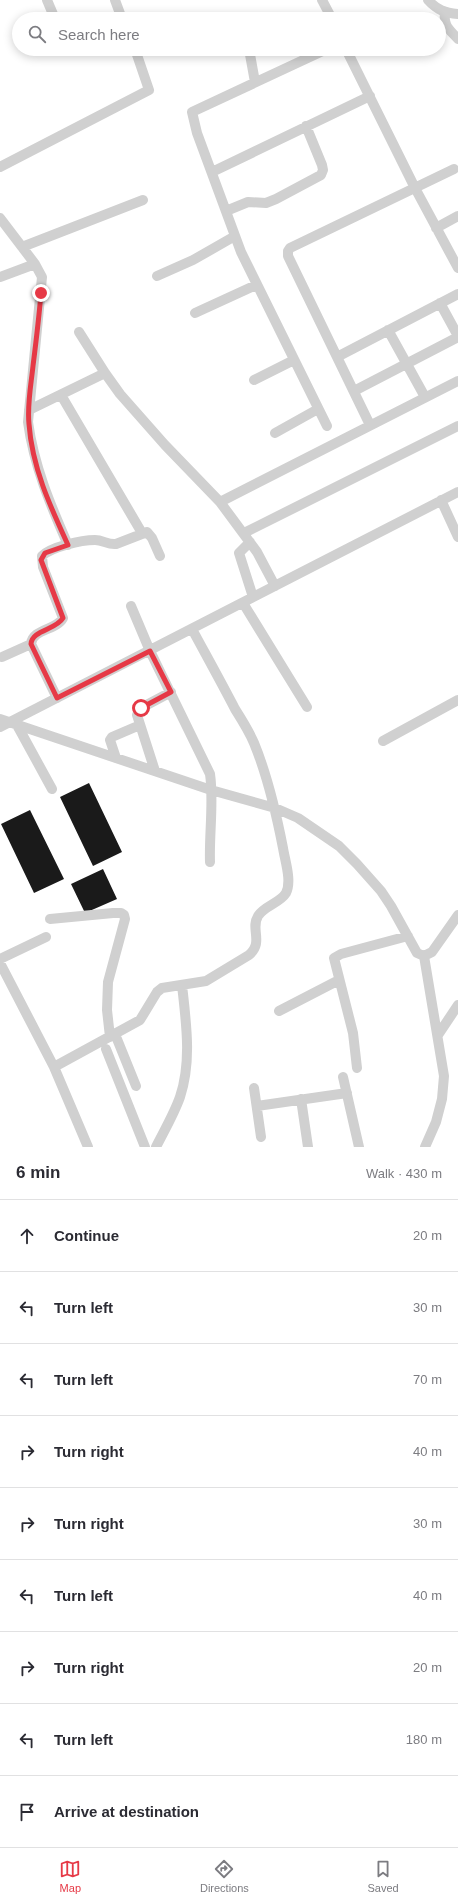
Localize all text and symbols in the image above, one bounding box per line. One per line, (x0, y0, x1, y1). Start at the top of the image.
search box (12, 12, 446, 56)
icon: search (26, 23, 48, 45)
text: Search here (58, 26, 140, 43)
route end (32, 284, 50, 302)
route start (132, 699, 150, 717)
text: 6 min (16, 1163, 60, 1182)
text: Walk · 430 m (366, 1166, 442, 1181)
icon: ahead (16, 1225, 38, 1247)
text: Continue (54, 1227, 119, 1244)
text: 20 m (413, 1228, 442, 1243)
icon: left (16, 1297, 38, 1319)
text: Turn left (54, 1299, 113, 1316)
text: 30 m (413, 1300, 442, 1315)
icon: left (16, 1369, 38, 1391)
text: Turn left (54, 1371, 113, 1388)
text: 70 m (413, 1372, 442, 1387)
icon: right (16, 1441, 38, 1463)
text: Turn right (54, 1443, 124, 1460)
text: 40 m (413, 1444, 442, 1459)
icon: right (16, 1513, 38, 1535)
text: Turn right (54, 1515, 124, 1532)
text: 30 m (413, 1516, 442, 1531)
icon: left (16, 1585, 38, 1607)
text: Turn left (54, 1587, 113, 1604)
text: 40 m (413, 1588, 442, 1603)
icon: right (16, 1657, 38, 1679)
text: Turn right (54, 1659, 124, 1676)
text: 20 m (413, 1660, 442, 1675)
icon: left (16, 1729, 38, 1751)
text: Turn left (54, 1731, 113, 1748)
text: 180 m (406, 1732, 442, 1747)
icon: arrive (16, 1801, 38, 1823)
text: Arrive at destination (54, 1803, 199, 1820)
tab: Map (59, 1858, 81, 1894)
tab: Directions (200, 1858, 249, 1894)
tab: Saved (367, 1858, 399, 1894)

